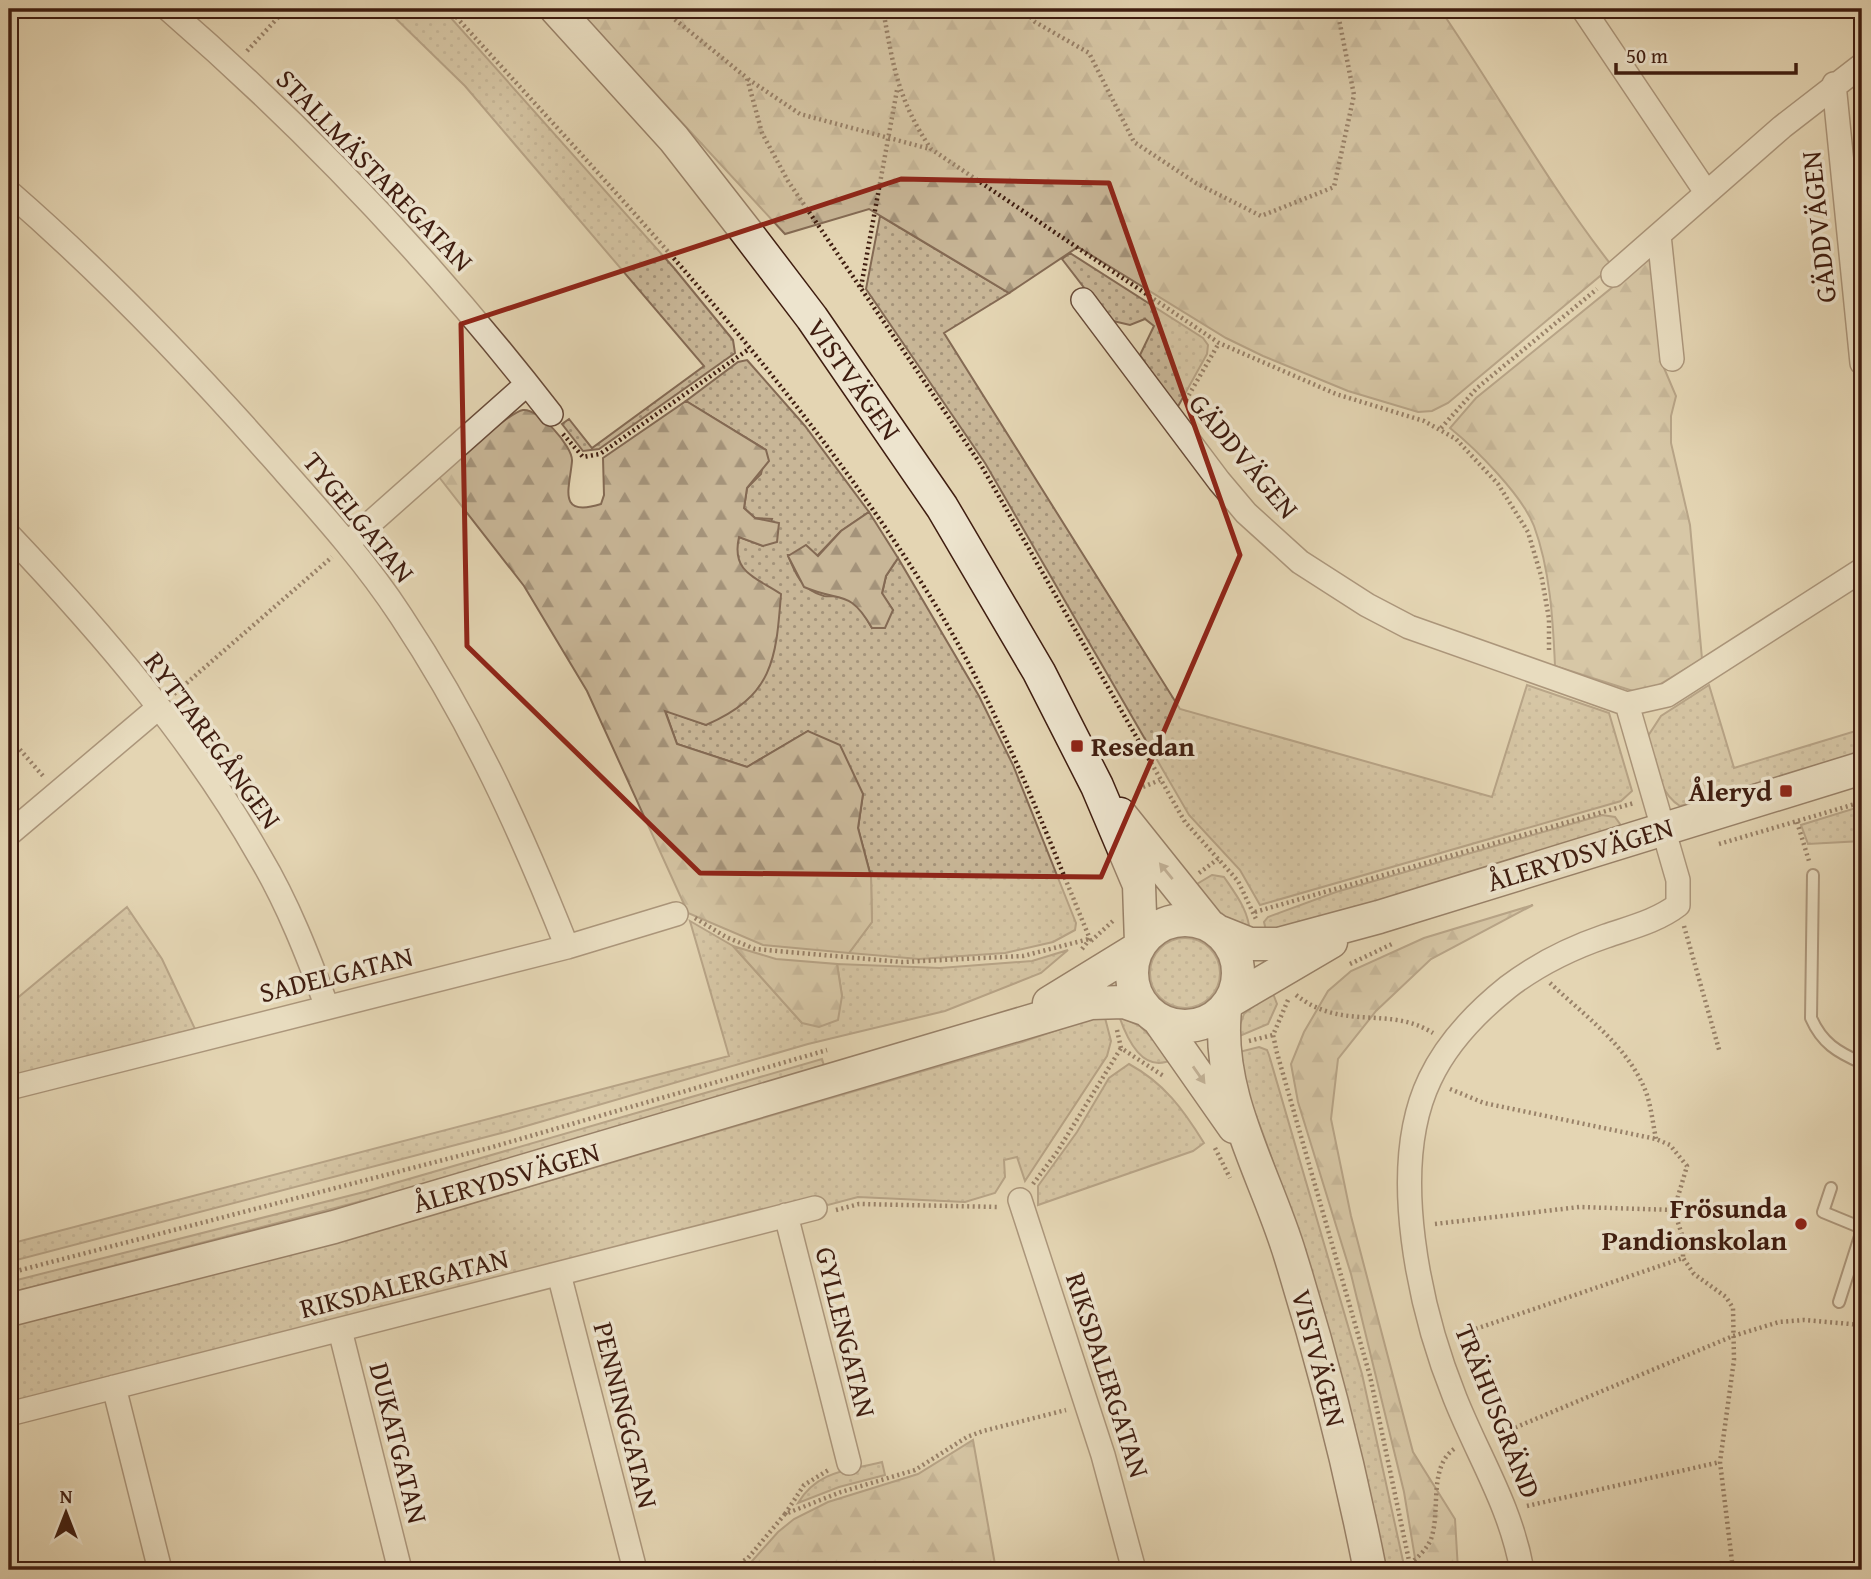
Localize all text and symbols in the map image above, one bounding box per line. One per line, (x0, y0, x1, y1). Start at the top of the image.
scale bar (1616, 32, 1796, 76)
text: 50 m (1626, 40, 1668, 71)
street label: STALLMÄSTAREGATAN (267, 59, 483, 280)
street label: GÄDDVÄGEN (1789, 149, 1846, 305)
street label: VISTVÄGEN (797, 309, 912, 448)
street label: GÄDDVÄGEN (1180, 384, 1309, 527)
street label: TYGELGATAN (294, 442, 425, 591)
street label: RYTTAREGÅNGEN (135, 642, 292, 837)
place label: Resedan (1091, 725, 1195, 766)
marker: Resedan (1069, 738, 1085, 754)
place label: Åleryd (1688, 770, 1773, 811)
marker: Åleryd (1778, 783, 1794, 799)
street label: ÅLERYDSVÄGEN (1482, 806, 1678, 901)
one-way arrow (1159, 862, 1174, 879)
street label: SADELGATAN (255, 935, 417, 1012)
one-way arrow (1192, 1066, 1206, 1084)
street label: ÅLERYDSVÄGEN (408, 1130, 604, 1223)
place label: Frösunda Pandionskolan (1602, 1187, 1788, 1260)
marker: Frösunda Pandionskolan (1793, 1216, 1809, 1232)
street label: RIKSDALERGATAN (295, 1237, 512, 1328)
street label: GYLLENGATAN (805, 1242, 887, 1422)
street label: RIKSDALERGATAN (1056, 1267, 1161, 1483)
street label: VISTVÄGEN (1281, 1285, 1357, 1431)
street label: PENNINGGATAN (584, 1317, 669, 1512)
street label: TRÄHUSGRÄND (1445, 1318, 1552, 1504)
street label: DUKATGATAN (360, 1358, 439, 1528)
north arrow (32, 1478, 102, 1548)
text: N (60, 1482, 73, 1510)

